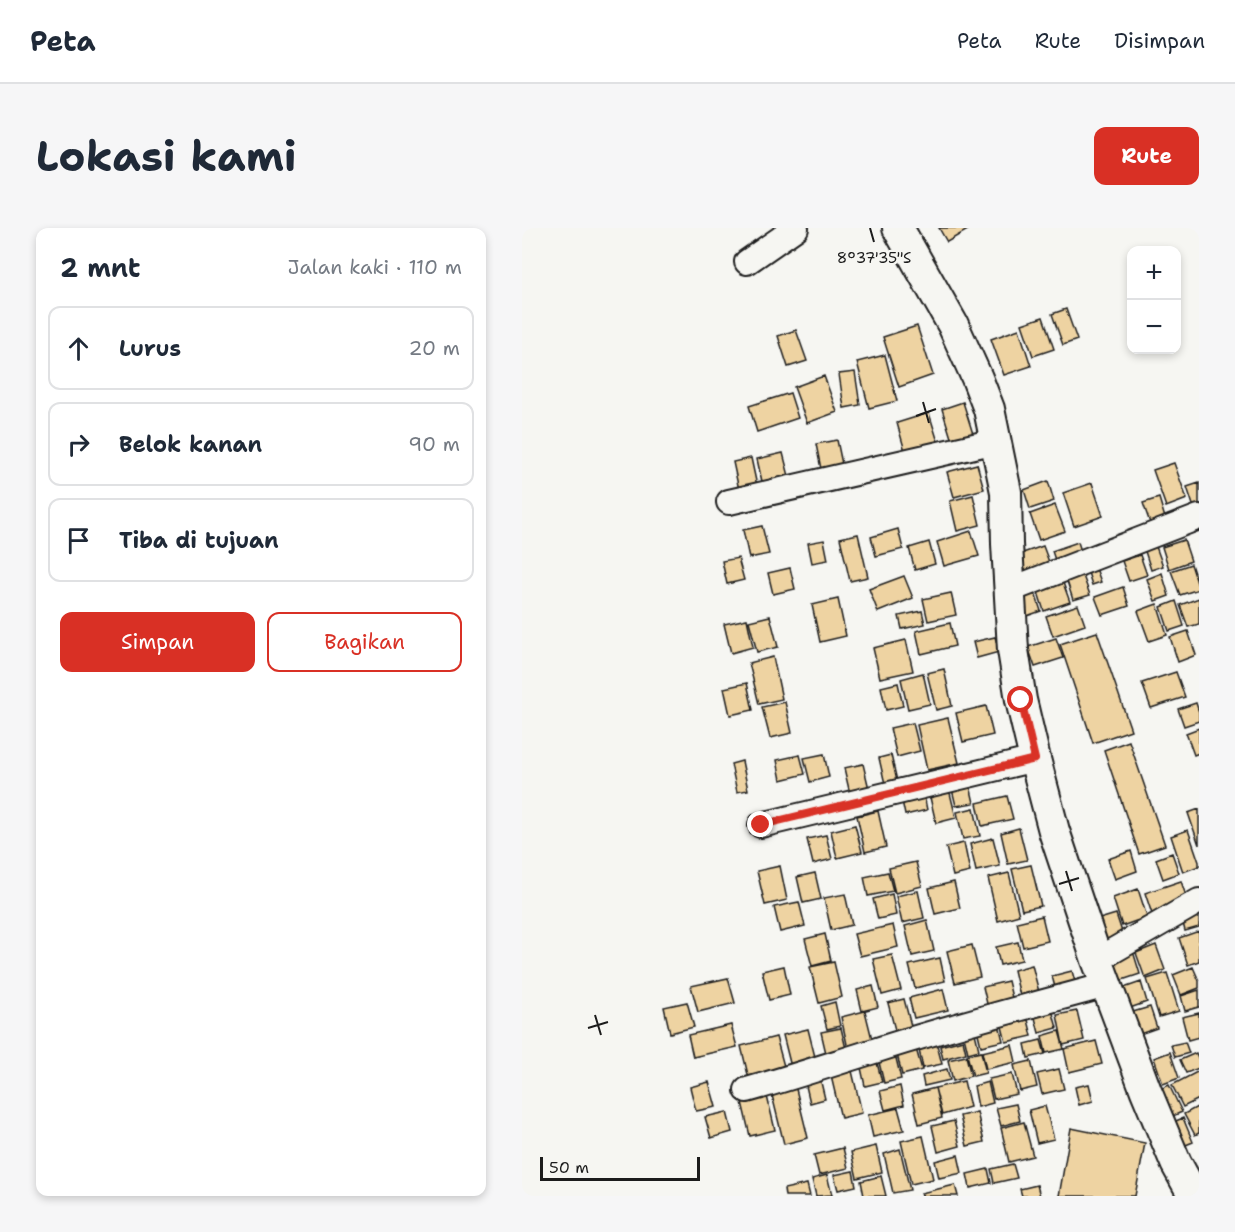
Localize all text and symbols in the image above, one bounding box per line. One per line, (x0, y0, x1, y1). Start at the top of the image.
text: Peta (30, 22, 96, 60)
text: Peta (957, 27, 1002, 55)
text: Rute (1035, 27, 1081, 55)
text: Disimpan (1114, 27, 1205, 55)
button: Rute (1094, 127, 1199, 185)
text: Lokasi kami (36, 128, 297, 184)
map controls (1127, 246, 1181, 354)
button: + (1127, 246, 1181, 300)
text: 8°37'35"S (837, 248, 911, 268)
text: 2 mnt (60, 250, 140, 285)
text: Jalan kaki · 110 m (288, 254, 462, 280)
button: − (1127, 300, 1181, 354)
icon: ahead (62, 332, 95, 365)
text: Lurus (119, 334, 181, 363)
text: 20 m (409, 335, 460, 361)
icon: right (62, 428, 95, 461)
text: Belok kanan (119, 430, 262, 459)
text: 90 m (408, 431, 460, 457)
icon: arrive (62, 524, 95, 557)
text: Tiba di tujuan (119, 526, 279, 555)
button: Simpan (60, 612, 255, 672)
button: Bagikan (267, 612, 462, 672)
route start (1007, 686, 1033, 712)
route end (747, 811, 773, 837)
scale bar (540, 1154, 700, 1182)
text: 50 m (549, 1157, 589, 1178)

